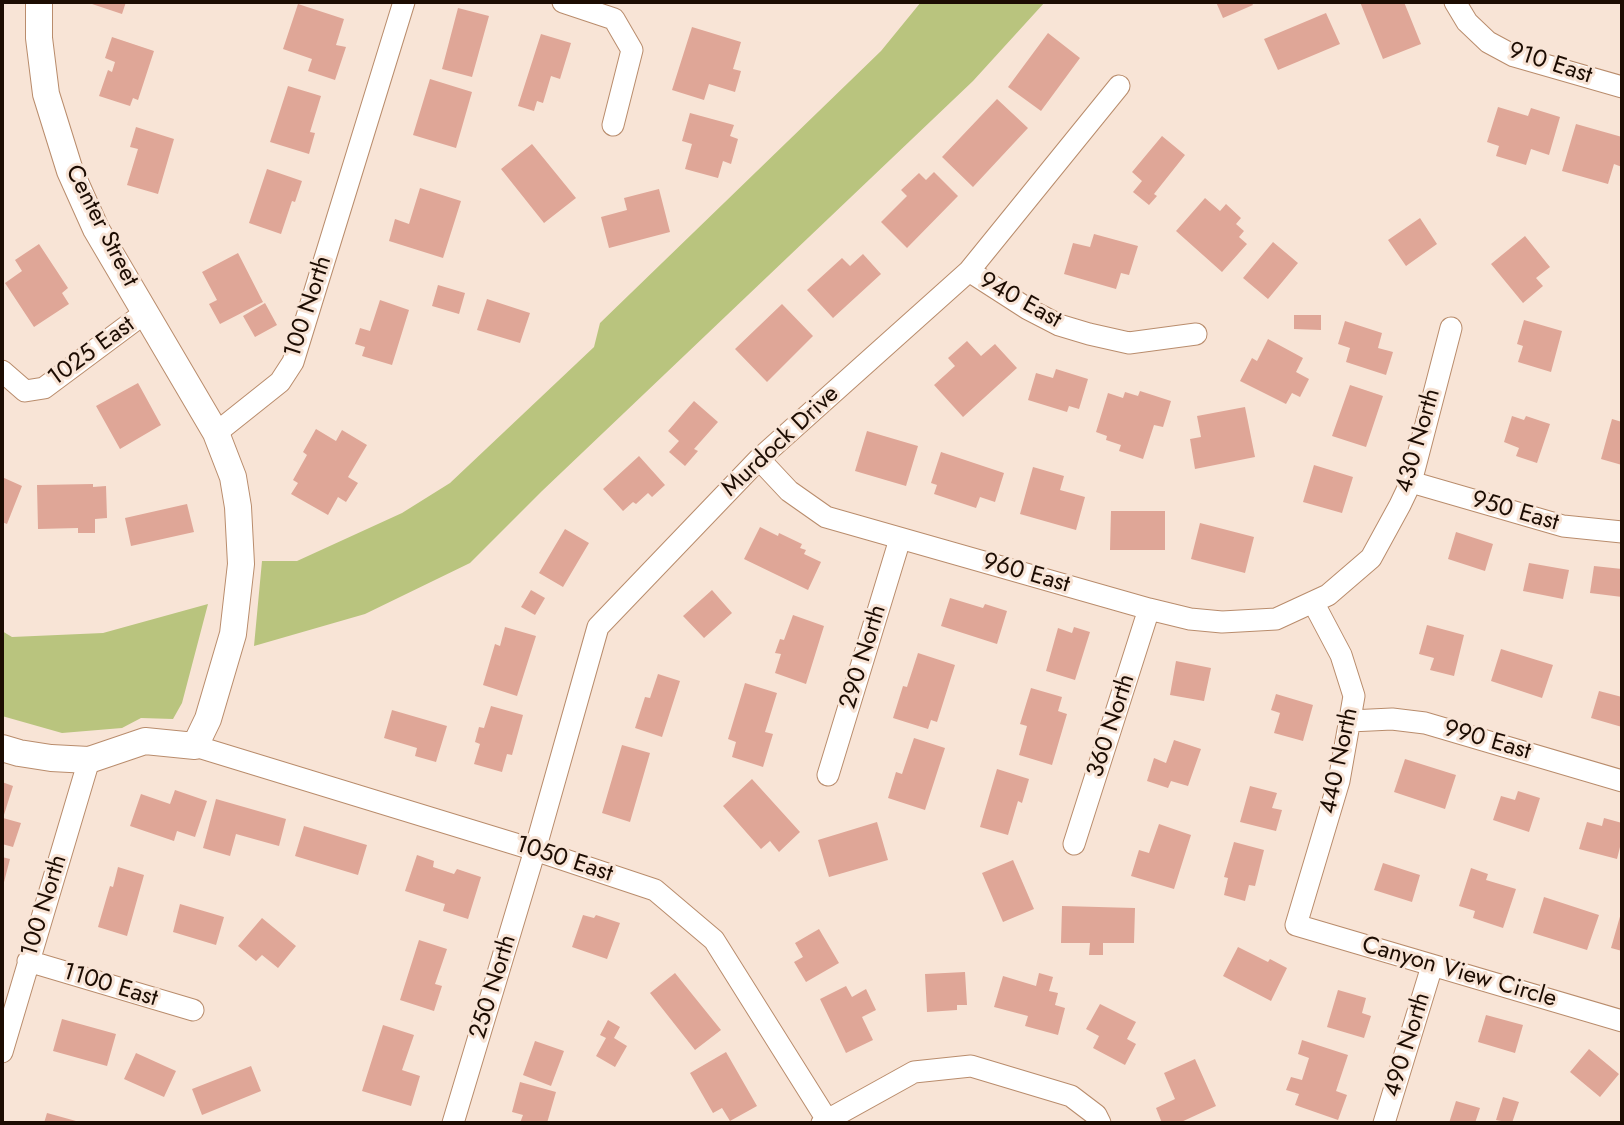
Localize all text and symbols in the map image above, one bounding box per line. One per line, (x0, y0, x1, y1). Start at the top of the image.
street label: 910 East (1504, 37, 1596, 91)
street label: Center Street (58, 161, 144, 291)
street label: 100 North (279, 253, 339, 361)
street label: 940 East (974, 267, 1066, 335)
street label: 1025 East (43, 311, 141, 393)
street label: Murdock Drive (716, 380, 846, 504)
street label: 430 North (1390, 386, 1448, 496)
street label: 950 East (1468, 486, 1562, 538)
street label: 960 East (979, 548, 1073, 600)
street label: 290 North (835, 601, 893, 713)
street label: 360 North (1082, 671, 1142, 781)
street label: 440 North (1315, 705, 1365, 817)
street label: 990 East (1440, 715, 1534, 767)
street label: 1050 East (512, 831, 616, 889)
street label: 100 North (16, 852, 74, 960)
street label: Canyon View Circle (1358, 931, 1560, 1015)
street label: 250 North (465, 932, 523, 1042)
street label: 1100 East (59, 958, 161, 1014)
street label: 490 North (1378, 989, 1438, 1101)

